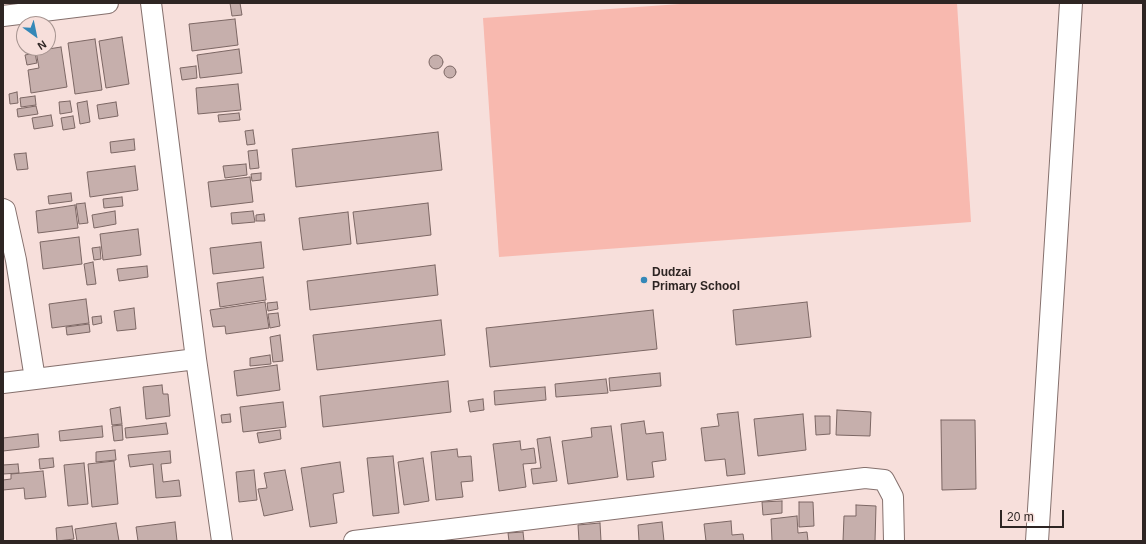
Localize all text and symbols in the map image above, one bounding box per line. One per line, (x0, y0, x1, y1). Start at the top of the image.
north arrow (16, 16, 56, 56)
text: N (35, 38, 49, 52)
place label: Dudzai Primary School (652, 266, 740, 294)
marker: Dudzai Primary School (639, 275, 649, 285)
scale bar (1002, 502, 1066, 528)
text: 20 m (1007, 510, 1034, 524)

